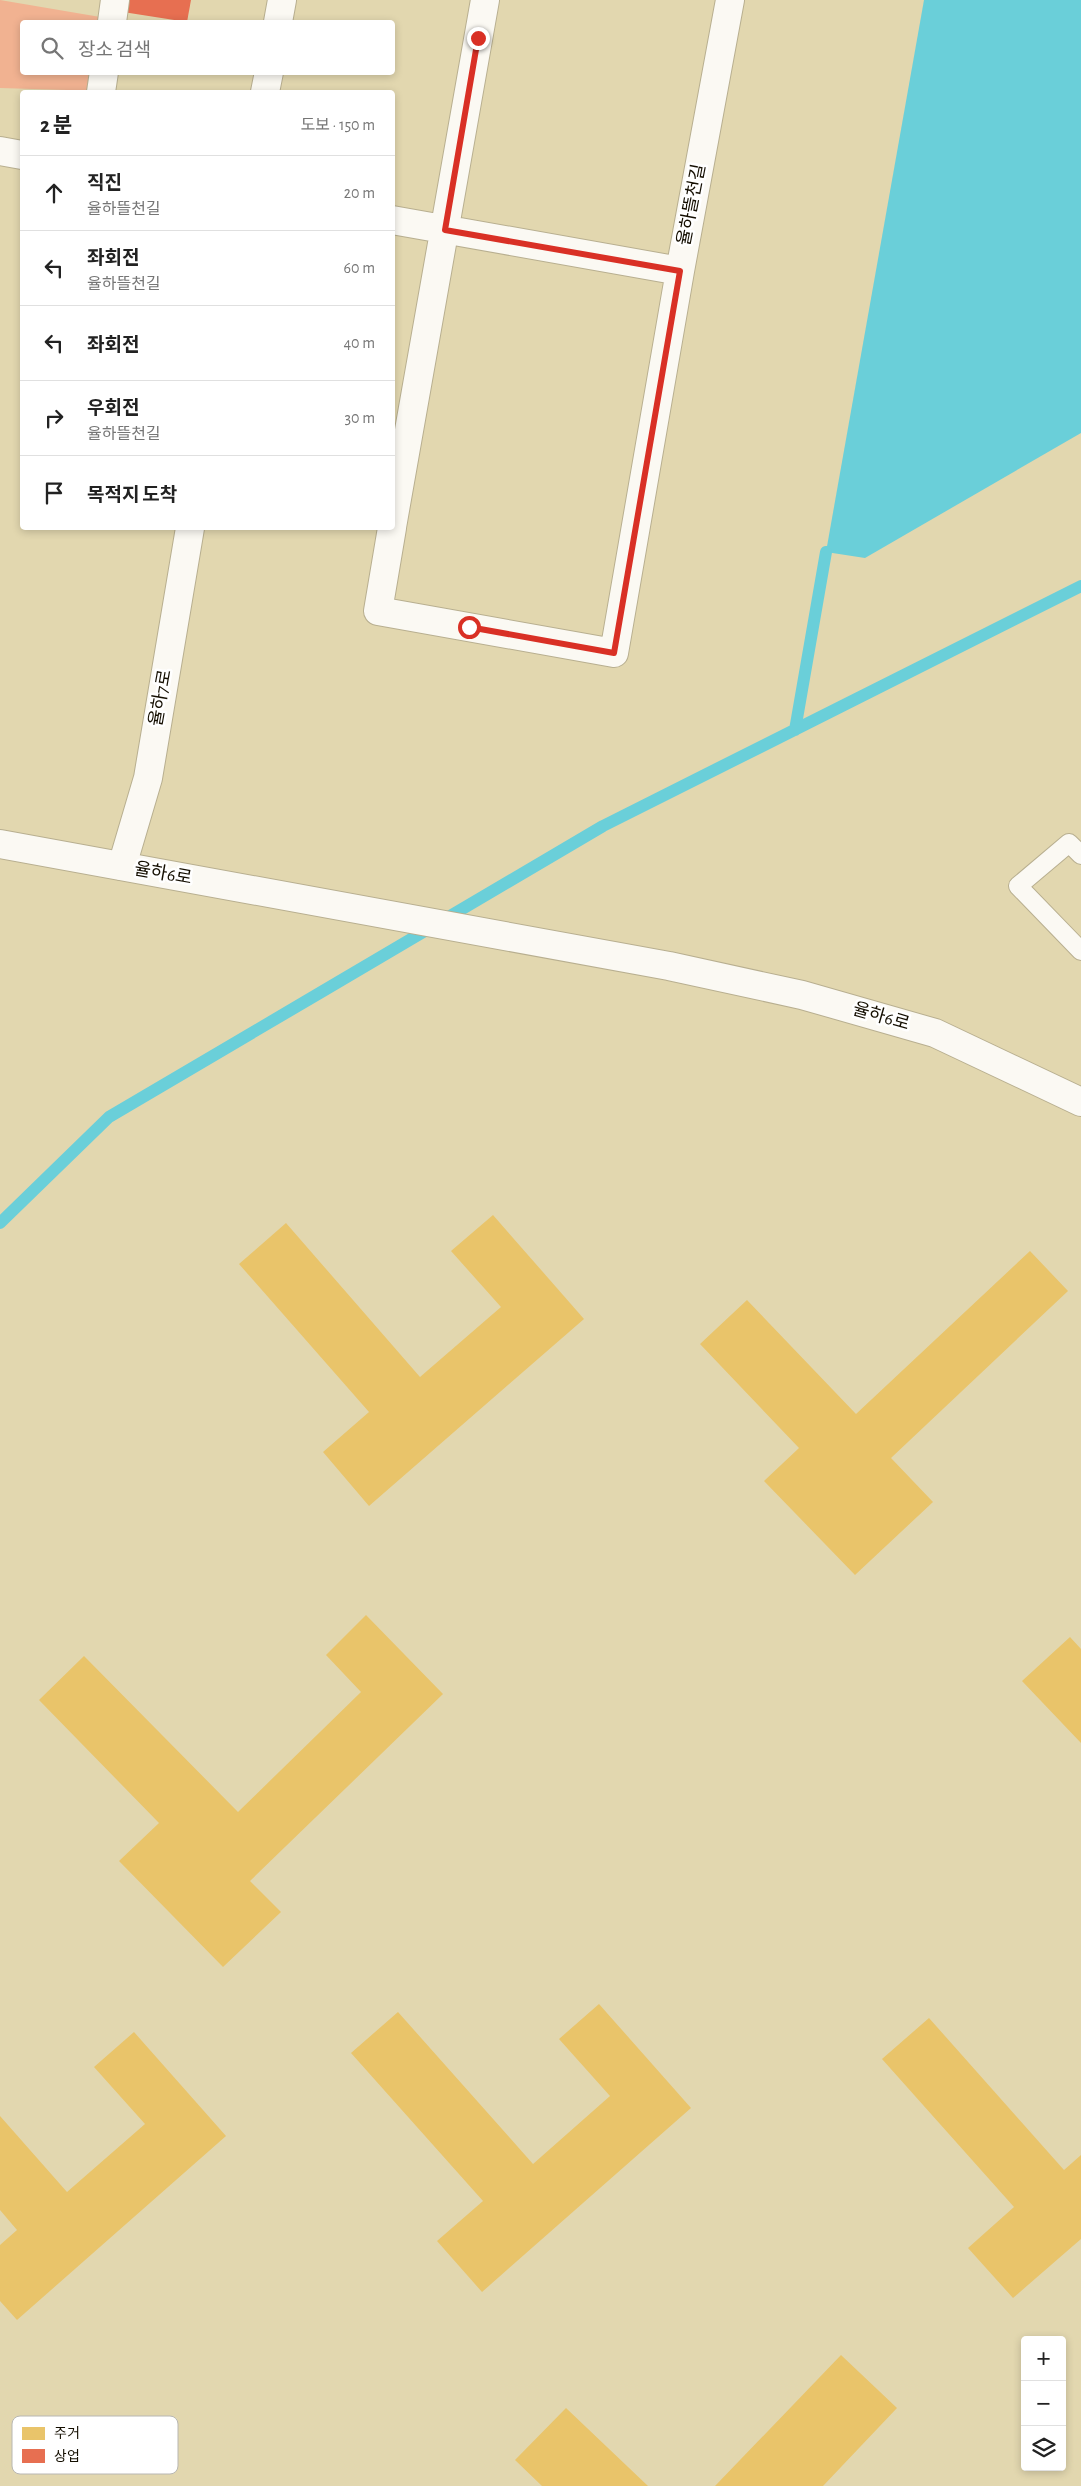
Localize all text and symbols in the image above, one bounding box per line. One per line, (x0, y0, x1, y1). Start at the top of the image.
search box (20, 20, 395, 75)
route end (467, 27, 490, 50)
icon: search (38, 34, 66, 62)
text: 장소 검색 (78, 41, 151, 60)
text: 2 분 (40, 115, 72, 136)
text: 도보 · 150 m (301, 117, 375, 133)
street label: 율하뜰천길 (674, 162, 709, 247)
text: 직진 (87, 174, 122, 193)
icon: ahead (40, 179, 68, 207)
text: 20 m (344, 185, 375, 201)
text: 율하뜰천길 (87, 201, 161, 217)
text: 좌회전 (87, 249, 139, 268)
icon: left (40, 254, 68, 282)
text: 60 m (344, 260, 375, 276)
text: 율하뜰천길 (87, 276, 161, 292)
icon: left (40, 329, 68, 357)
text: 40 m (343, 335, 375, 351)
text: 좌회전 (87, 336, 139, 355)
text: 우회전 (87, 399, 139, 418)
icon: right (40, 404, 68, 432)
text: 30 m (345, 410, 375, 426)
text: 율하뜰천길 (87, 426, 161, 442)
icon: arrive (40, 479, 68, 507)
text: 목적지 도착 (87, 486, 177, 505)
route start (458, 616, 481, 639)
street label: 율하7로 (146, 668, 175, 728)
street label: 율하6로 (133, 859, 193, 888)
street label: 율하6로 (851, 999, 912, 1034)
map controls (1021, 2336, 1066, 2471)
button: + (1021, 2336, 1066, 2381)
button: − (1021, 2381, 1066, 2426)
legend (12, 2416, 178, 2474)
text: 주거 (54, 2426, 80, 2441)
button: layers (1021, 2426, 1066, 2471)
text: 상업 (54, 2449, 80, 2464)

